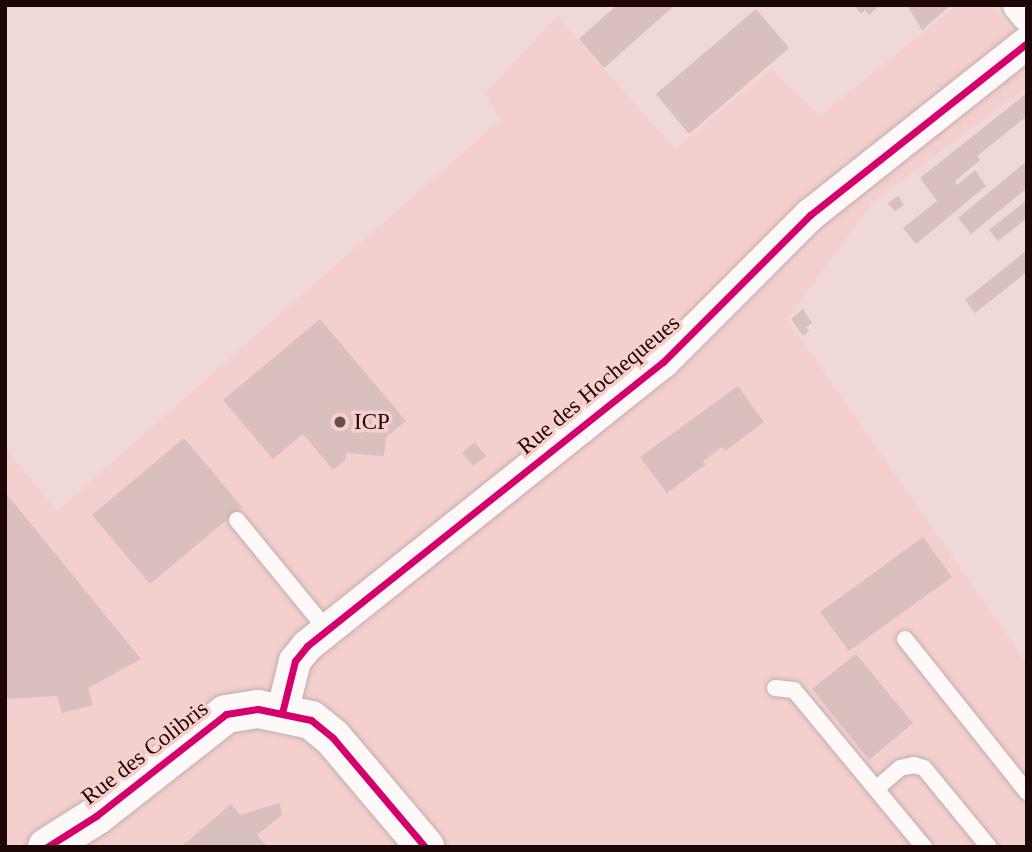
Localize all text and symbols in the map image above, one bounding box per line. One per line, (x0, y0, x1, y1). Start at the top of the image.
street label: Rue des Hochequeues (512, 309, 686, 461)
place label: ICP (354, 408, 390, 436)
marker: ICP (332, 414, 348, 430)
street label: Rue des Colibris (76, 695, 214, 811)

